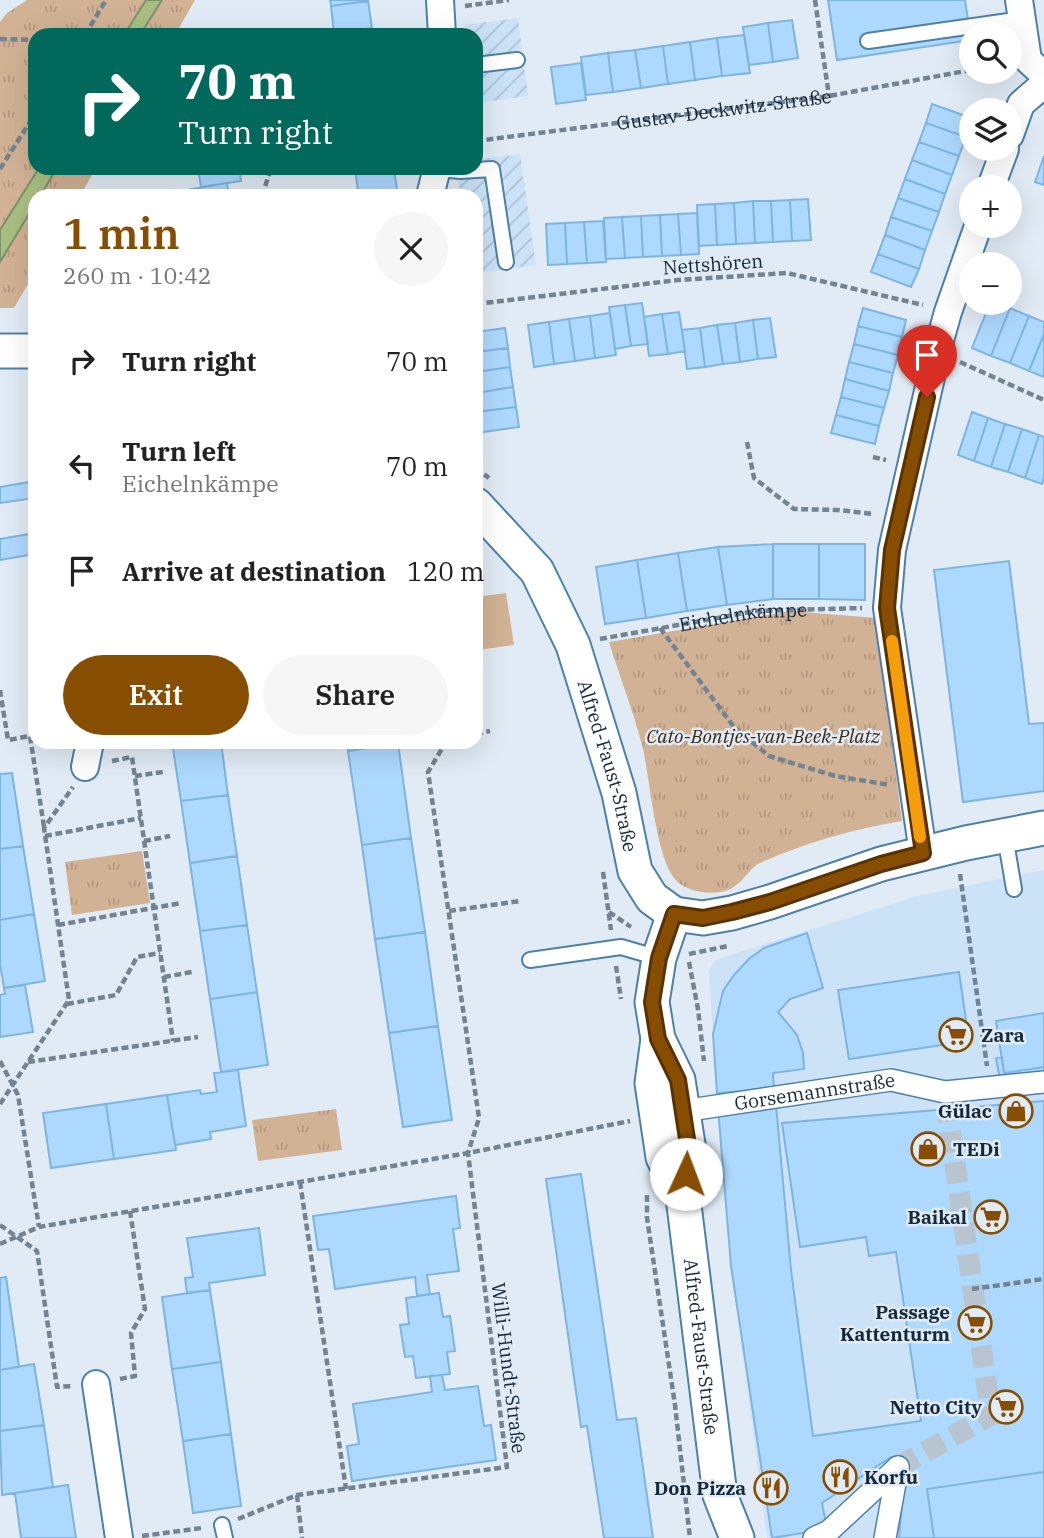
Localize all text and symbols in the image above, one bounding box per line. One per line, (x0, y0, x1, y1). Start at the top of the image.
map controls (959, 21, 1022, 315)
button: search (959, 21, 1022, 84)
text: 70 m (178, 49, 296, 112)
icon: right (63, 56, 154, 147)
street label: Gustav-Deckwitz-Straße (615, 84, 833, 135)
button: layers (959, 98, 1022, 161)
text: Turn right (178, 111, 333, 153)
button: + (959, 175, 1022, 238)
text: 1 min (63, 206, 180, 261)
button: close (374, 212, 448, 286)
street label: Nettshören (662, 249, 764, 279)
button: − (959, 252, 1022, 315)
text: 260 m · 10:42 (63, 260, 212, 290)
pin (897, 325, 957, 397)
icon: arrive (908, 336, 946, 374)
icon: right (63, 342, 101, 380)
text: Turn right (122, 344, 256, 378)
text: 70 m (386, 344, 448, 378)
text: Turn left (122, 434, 236, 468)
icon: left (63, 447, 101, 485)
text: 70 m (386, 449, 448, 483)
text: Eichelnkämpe (122, 468, 279, 498)
icon: arrive (63, 552, 101, 590)
text: Arrive at destination (122, 554, 386, 588)
text: 120 m (407, 554, 485, 588)
street label: Eichelnkämpe (677, 598, 808, 637)
button: Exit (63, 655, 249, 735)
button: Share (263, 655, 448, 735)
street label: Alfred-Faust-Straße (573, 677, 643, 854)
park label: Cato-Bontjes-van-Beek-Platz (646, 724, 880, 748)
supermarket icon: Zara (937, 1016, 975, 1054)
place label: Zara (981, 1023, 1025, 1047)
street label: Gorsemannstraße (733, 1068, 897, 1115)
shop icon: Gülac (997, 1092, 1035, 1130)
place label: Gülac (938, 1099, 992, 1123)
shop icon: TEDi (909, 1130, 947, 1168)
position arrow (649, 1137, 723, 1211)
place label: TEDi (953, 1137, 1000, 1161)
supermarket icon: Baikal (972, 1198, 1010, 1236)
place label: Baikal (908, 1205, 967, 1229)
street label: Alfred-Faust-Straße (679, 1257, 724, 1436)
street label: Willi-Hundt-Straße (487, 1281, 531, 1455)
place label: Passage Kattenturm (840, 1300, 950, 1346)
supermarket icon: Passage Kattenturm (956, 1304, 994, 1342)
supermarket icon: Netto City (987, 1388, 1025, 1426)
place label: Netto City (890, 1395, 982, 1419)
restaurant icon: Korfu (821, 1458, 859, 1496)
place label: Korfu (864, 1465, 918, 1489)
restaurant icon: Don Pizza (752, 1469, 790, 1507)
place label: Don Pizza (654, 1476, 746, 1500)

